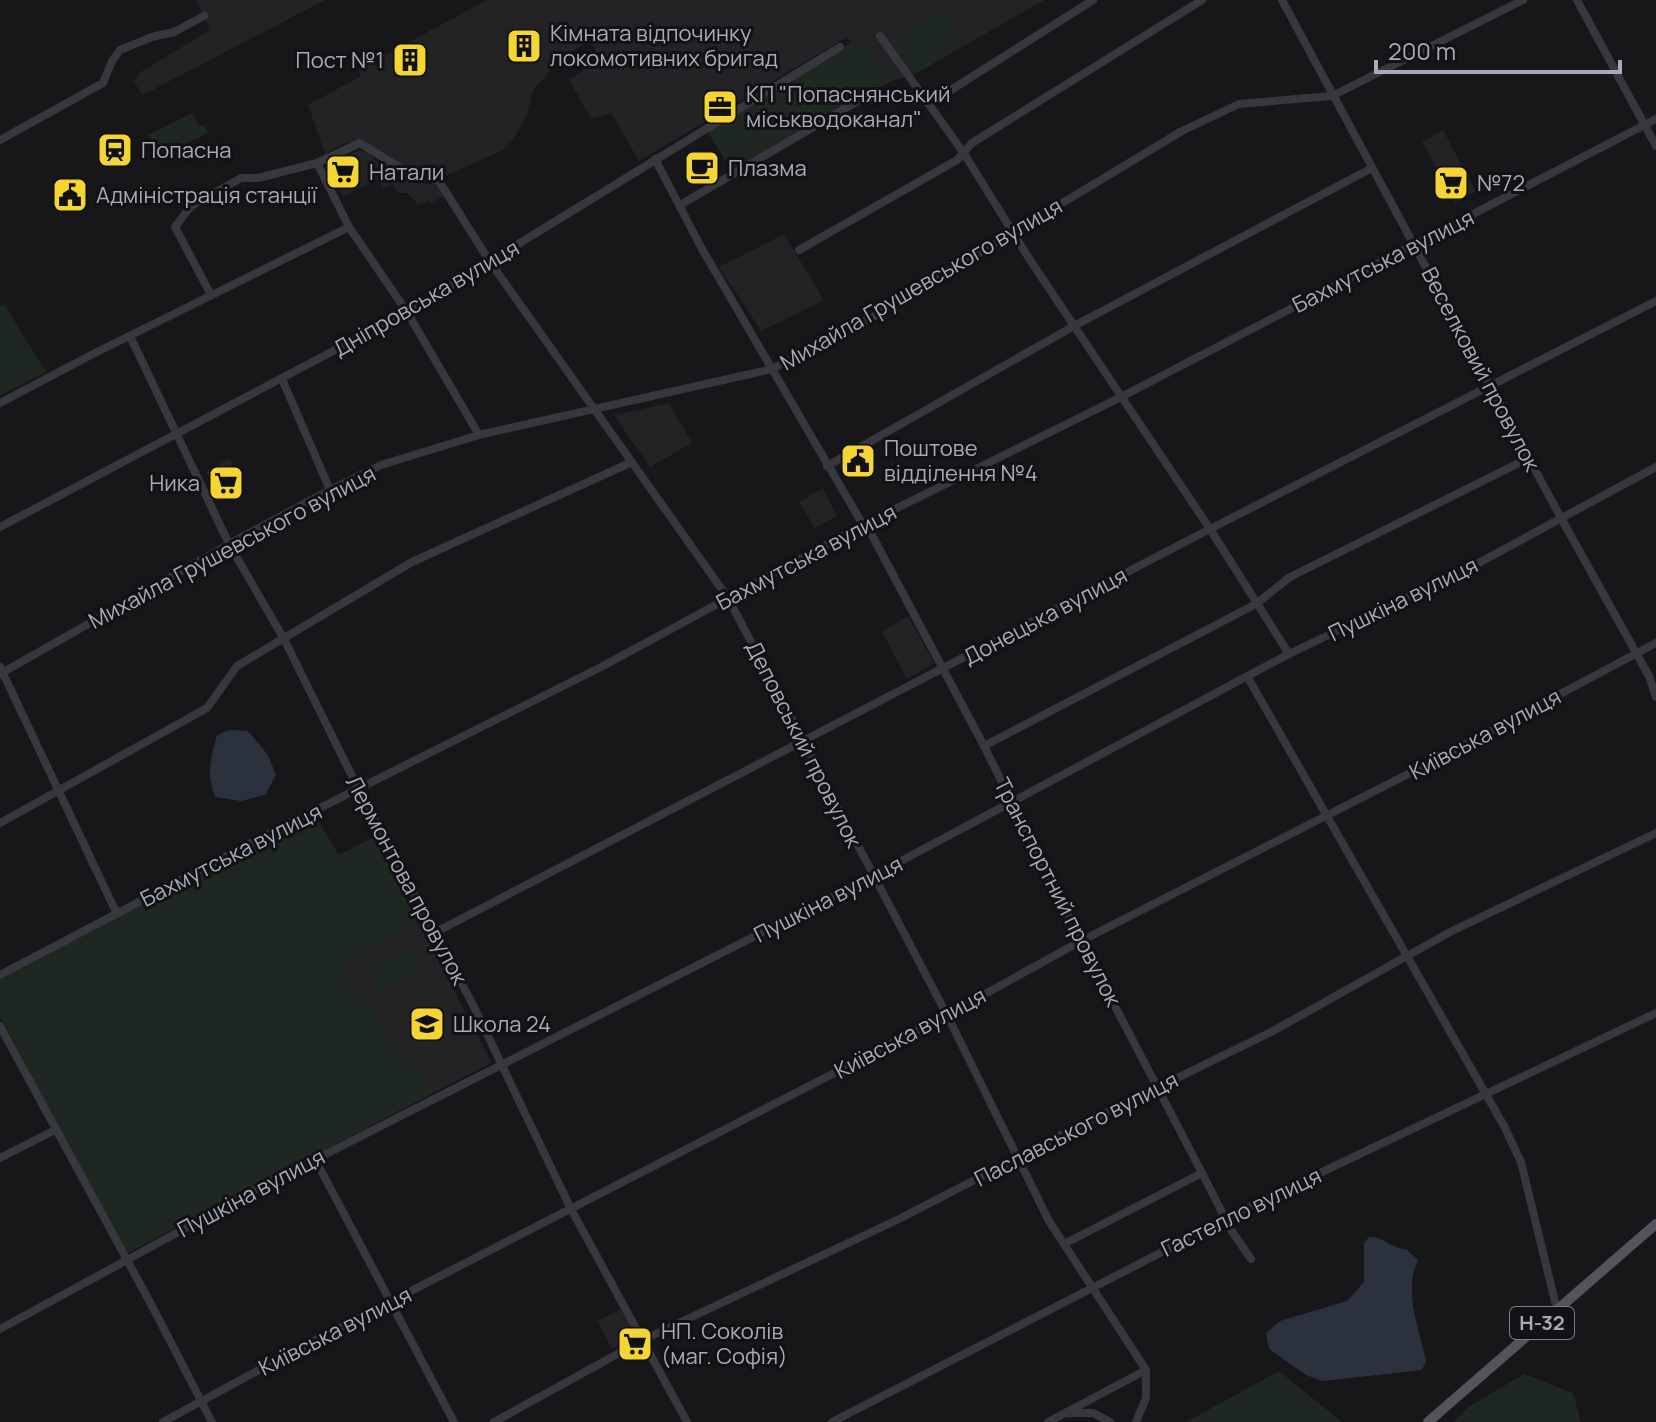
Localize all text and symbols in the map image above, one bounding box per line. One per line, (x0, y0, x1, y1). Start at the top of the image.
place label: Кімната відпочинку локомотивних бригад (550, 18, 778, 73)
scale bar (1376, 24, 1620, 74)
building icon: Кімната відпочинку локомотивних бригад (505, 27, 543, 65)
text: 200 m (1388, 34, 1456, 67)
building icon: Пост №1 (391, 41, 429, 79)
place label: Пост №1 (295, 45, 384, 75)
place label: КП "Попаснянський міськводоканал" (746, 79, 950, 134)
office icon: КП "Попаснянський міськводоканал" (701, 88, 739, 126)
station icon: Попасна (96, 131, 134, 169)
place label: Попасна (141, 135, 231, 165)
cafe icon: Плазма (683, 149, 721, 187)
supermarket icon: Натали (324, 153, 362, 191)
place label: Плазма (728, 153, 807, 183)
place label: Натали (369, 157, 444, 187)
supermarket icon: №72 (1432, 164, 1470, 202)
place label: №72 (1477, 168, 1525, 198)
public building icon: Адміністрація станції (51, 176, 89, 214)
place label: Адміністрація станції (96, 180, 318, 210)
street label: Михайла Грушевського вулиця (774, 191, 1068, 377)
street label: Бахмутська вулиця (1287, 202, 1479, 320)
street label: Дніпровська вулиця (328, 232, 524, 364)
street label: Веселковий провулок (1414, 262, 1548, 477)
place label: Поштове відділення №4 (884, 433, 1038, 488)
public building icon: Поштове відділення №4 (839, 442, 877, 480)
street label: Михайла Грушевського вулиця (83, 458, 381, 636)
supermarket icon: Ника (207, 464, 245, 502)
place label: Ника (149, 468, 200, 498)
street label: Бахмутська вулиця (711, 497, 901, 617)
street label: Пушкіна вулиця (1323, 550, 1483, 648)
street label: Донецька вулиця (958, 560, 1132, 672)
street label: Деповський провулок (739, 635, 870, 854)
street label: Київська вулиця (1404, 681, 1566, 787)
street label: Лермонтова провулок (339, 770, 475, 991)
street label: Транспортний провулок (987, 773, 1129, 1012)
street label: Бахмутська вулиця (135, 796, 327, 914)
street label: Пушкіна вулиця (749, 849, 907, 949)
street label: Київська вулиця (829, 980, 991, 1086)
school or university icon: Школа 24 (408, 1005, 446, 1043)
place label: Школа 24 (453, 1009, 551, 1039)
street label: Паславського вулиця (969, 1065, 1183, 1193)
street label: Пушкіна вулиця (172, 1141, 330, 1245)
street label: Гастелло вулиця (1156, 1160, 1326, 1264)
street label: Київська вулиця (253, 1280, 417, 1382)
road number: Н-32 (1510, 1307, 1574, 1339)
place label: НП. Соколів (маг. Софія) (661, 1316, 788, 1371)
supermarket icon: НП. Соколів (маг. Софія) (616, 1325, 654, 1363)

